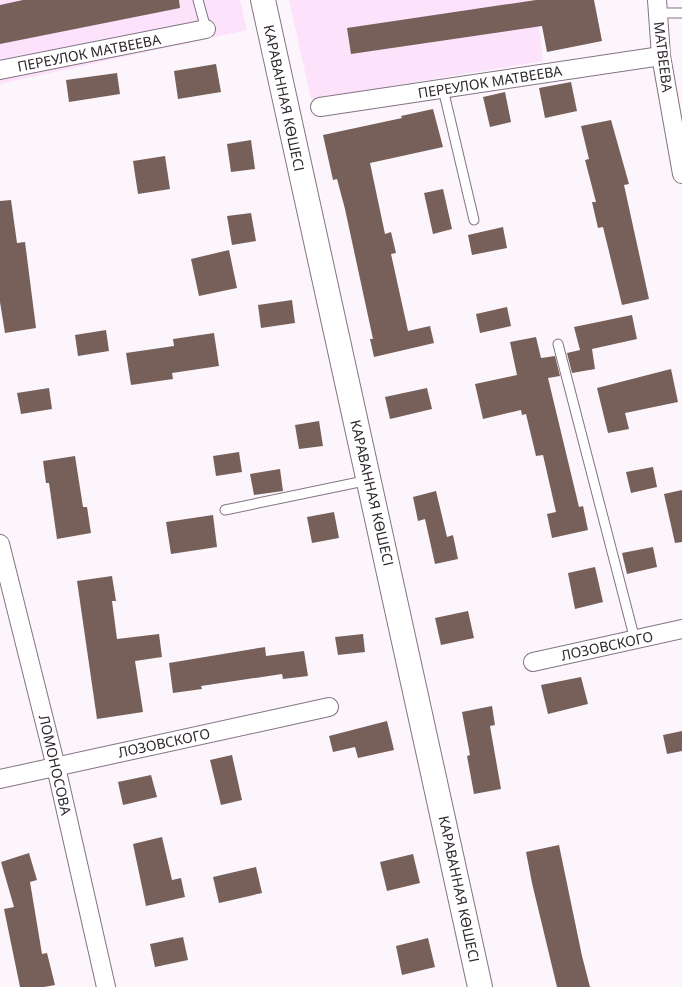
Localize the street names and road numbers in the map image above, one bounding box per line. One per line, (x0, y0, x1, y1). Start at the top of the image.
street label: МАТВЕЕВА (650, 20, 677, 93)
street label: КАРАВАННАЯ КӨШЕСІ (260, 23, 309, 173)
street label: ПЕРЕУЛОК МАТВЕЕВА (16, 29, 162, 76)
street label: ПЕРЕУЛОК МАТВЕЕВА (417, 61, 563, 102)
street label: КАРАВАННАЯ КӨШЕСІ (346, 418, 399, 568)
street label: ЛОЗОВСКОГО (559, 626, 655, 665)
street label: ЛОМОНОСОВА (35, 713, 76, 817)
street label: ЛОЗОВСКОГО (116, 723, 212, 762)
street label: КАРАВАННАЯ КӨШЕСІ (435, 814, 484, 964)

